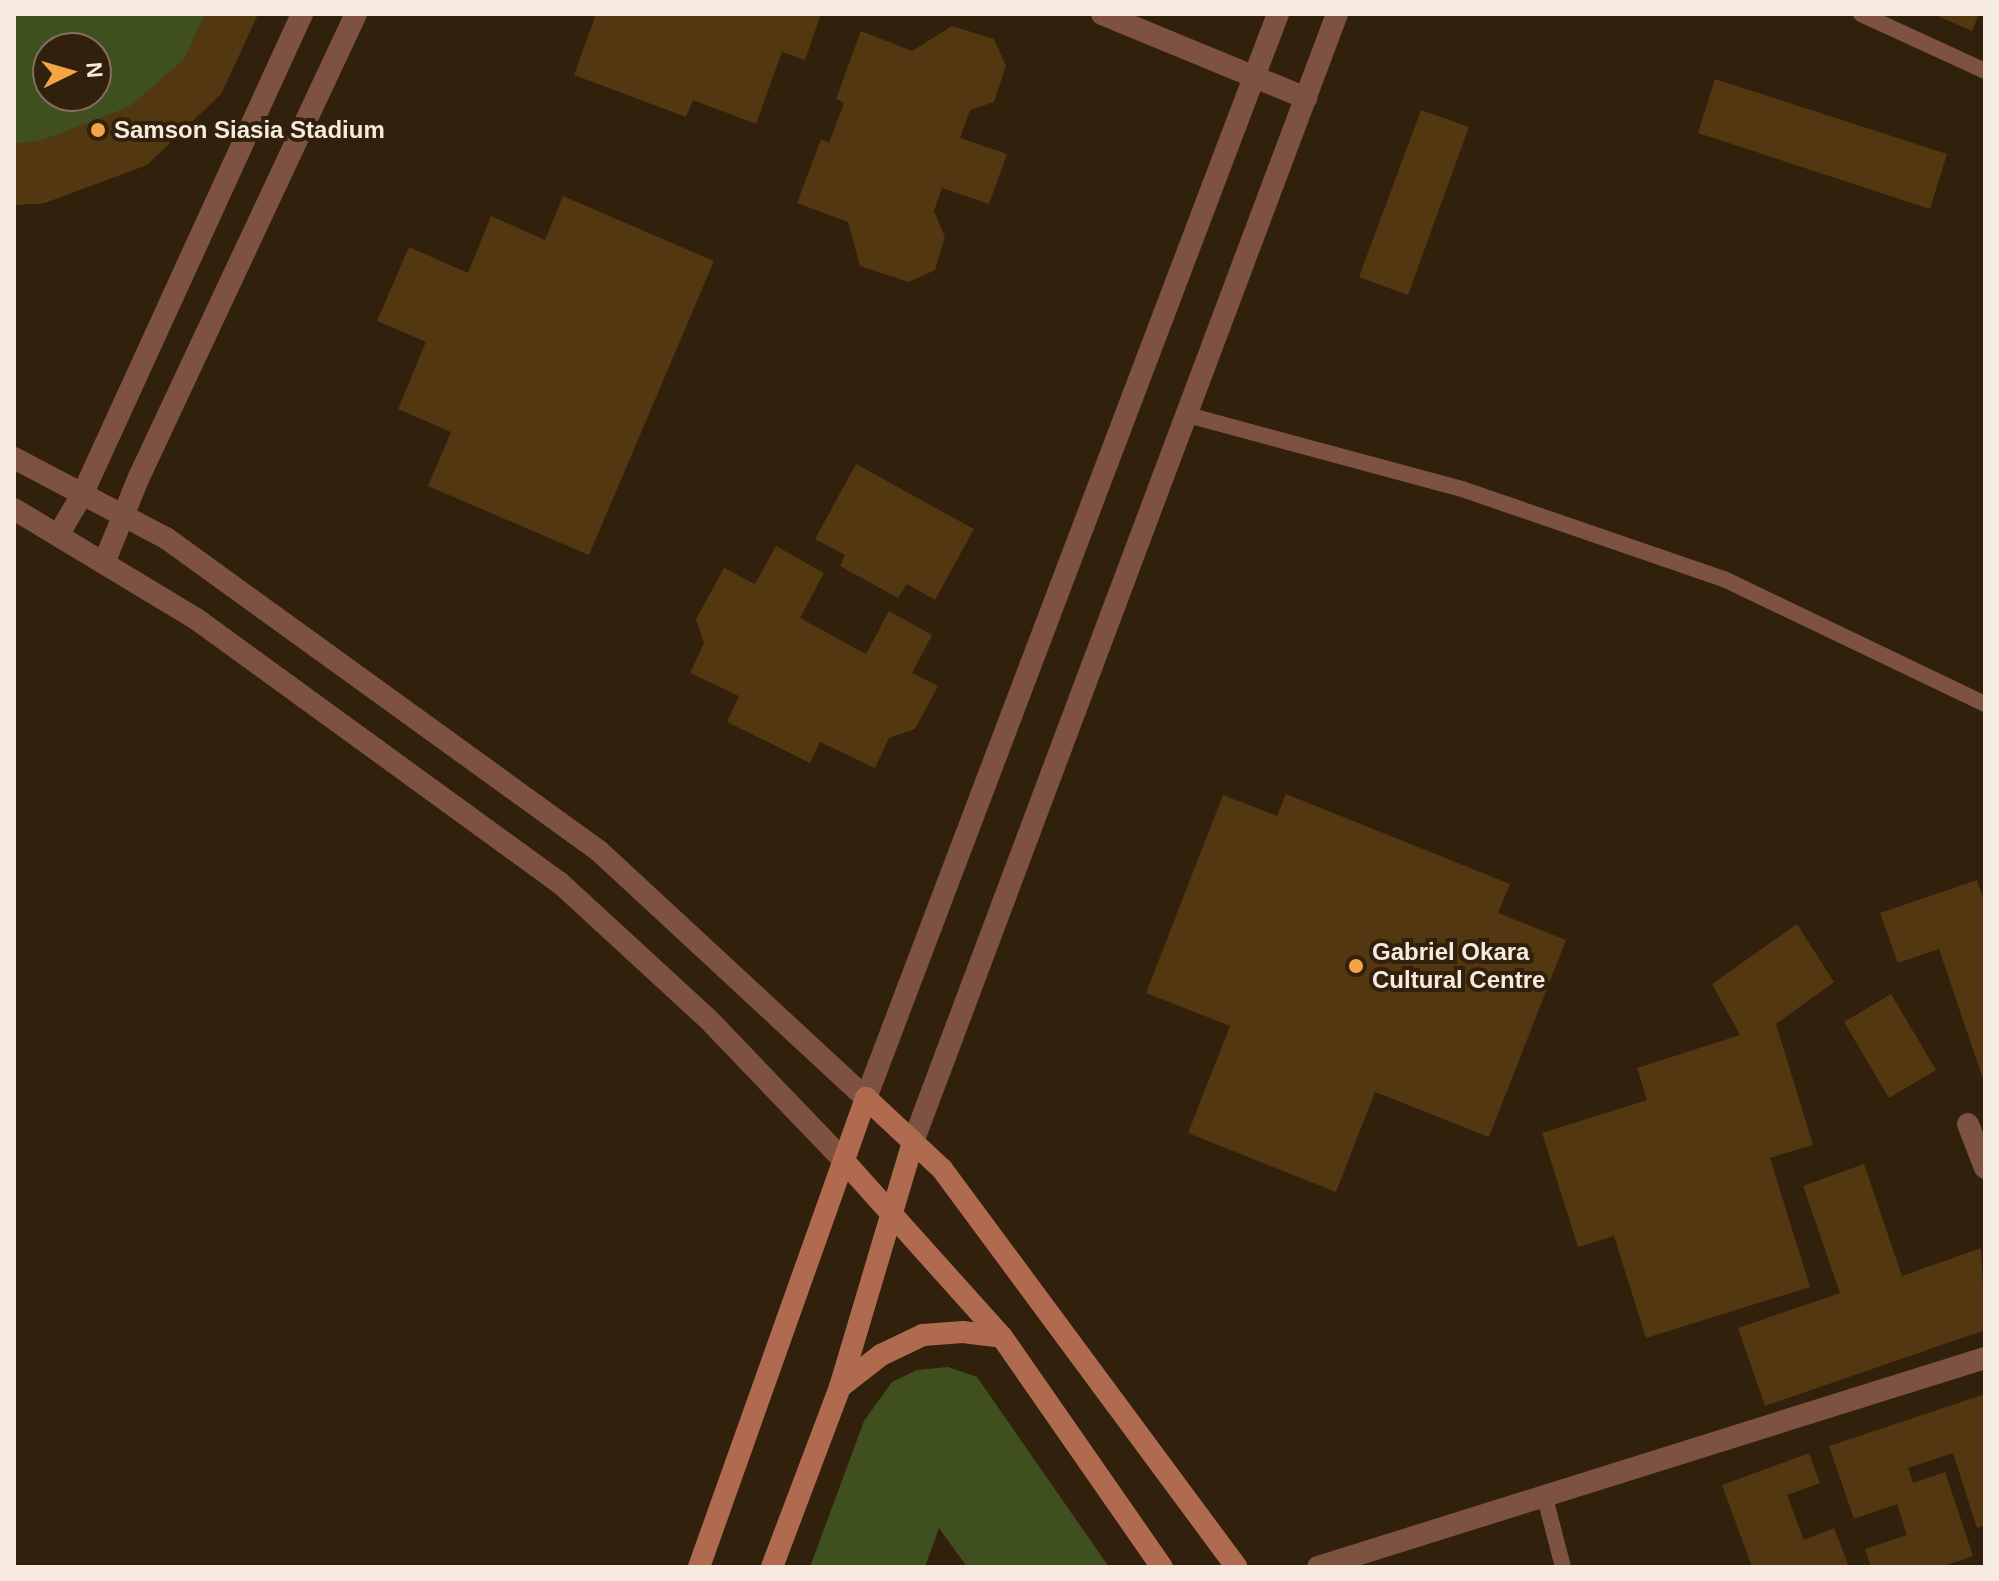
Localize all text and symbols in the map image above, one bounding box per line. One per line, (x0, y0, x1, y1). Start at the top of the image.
north arrow (32, 32, 112, 112)
text: N (81, 61, 108, 79)
place label: Samson Siasia Stadium (114, 116, 385, 144)
marker: Samson Siasia Stadium (89, 121, 107, 139)
place label: Gabriel Okara Cultural Centre (1372, 938, 1545, 994)
marker: Gabriel Okara Cultural Centre (1347, 957, 1365, 975)

